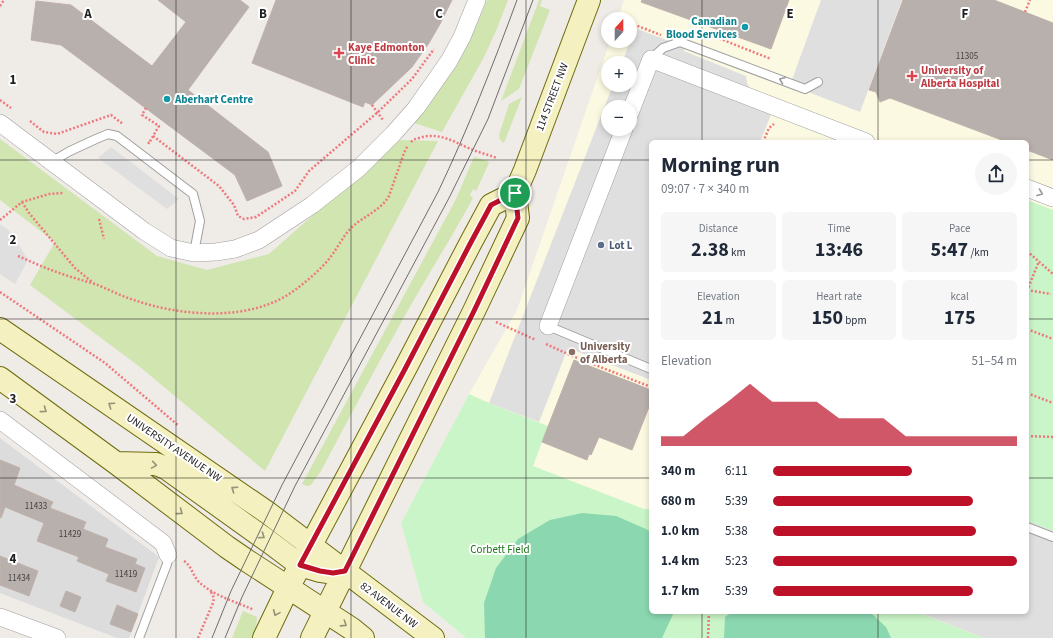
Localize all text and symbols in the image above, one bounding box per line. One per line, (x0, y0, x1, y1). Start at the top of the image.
text: A (83, 5, 92, 23)
text: B (259, 5, 267, 23)
text: C (435, 5, 443, 23)
text: E (786, 5, 794, 23)
text: F (962, 5, 969, 23)
north arrow (601, 12, 637, 48)
map controls (601, 12, 637, 136)
place label: Canadian Blood Services (666, 14, 737, 42)
marker: Canadian Blood Services (740, 22, 750, 32)
place label: Kaye Edmonton Clinic (348, 40, 425, 68)
marker: Kaye Edmonton Clinic (333, 47, 345, 59)
house number: 11305 (956, 50, 979, 63)
button: + (601, 56, 637, 92)
street label: 114 STREET NW (532, 60, 572, 133)
place label: University of Alberta Hospital (920, 63, 1000, 91)
marker: University of Alberta Hospital (906, 70, 918, 82)
text: 1 (10, 71, 17, 89)
one-way arrow (779, 77, 786, 85)
place label: Aberhart Centre (174, 92, 253, 107)
marker: Aberhart Centre (162, 94, 172, 104)
button: − (601, 100, 637, 136)
text: Morning run (661, 149, 780, 181)
button: share (975, 153, 1017, 195)
pin (498, 176, 532, 210)
text: 09:07 · 7 × 340 m (661, 180, 749, 198)
icon: arrive (504, 182, 526, 204)
one-way arrow (1036, 189, 1043, 197)
text: Distance (699, 221, 738, 236)
text: Time (827, 221, 851, 236)
text: Pace (949, 221, 970, 236)
text: 2 (10, 231, 17, 249)
text: 2.38 (691, 236, 729, 264)
text: 13:46 (815, 236, 863, 264)
text: 5:47 (931, 236, 968, 264)
place label: Lot L (609, 238, 633, 253)
marker: Lot L (596, 240, 606, 250)
text: km (729, 245, 746, 260)
text: /km (968, 245, 989, 260)
text: Elevation (697, 289, 740, 304)
text: Heart rate (816, 289, 862, 304)
text: kcal (950, 289, 969, 304)
text: 21 (702, 304, 723, 332)
text: 150 (811, 304, 843, 332)
text: 175 (944, 304, 976, 332)
text: m (723, 313, 735, 328)
text: bpm (843, 313, 867, 328)
place label: University of Alberta (580, 339, 630, 367)
marker: University of Alberta (567, 347, 577, 357)
text: Elevation (661, 352, 712, 370)
text: 51–54 m (972, 352, 1017, 370)
text: 3 (10, 390, 17, 408)
one-way arrow (109, 403, 116, 410)
one-way arrow (40, 405, 47, 413)
street label: UNIVERSITY AVENUE NW (123, 410, 225, 486)
one-way arrow (151, 460, 158, 469)
text: 340 m (661, 462, 695, 480)
text: 6:11 (725, 462, 748, 480)
one-way arrow (231, 486, 238, 494)
text: 680 m (661, 492, 695, 510)
text: 5:39 (725, 492, 748, 510)
house number: 11433 (25, 500, 48, 513)
one-way arrow (176, 507, 183, 515)
text: 1.0 km (661, 522, 700, 540)
text: 5:38 (725, 522, 748, 540)
house number: 11429 (59, 528, 82, 541)
one-way arrow (258, 532, 265, 539)
park label: Corbett Field (470, 542, 530, 557)
text: 4 (10, 550, 17, 568)
text: 1.4 km (661, 552, 700, 570)
text: 5:23 (725, 552, 748, 570)
house number: 11419 (115, 568, 138, 581)
house number: 11434 (8, 572, 31, 585)
street label: 82 AVENUE NW (357, 578, 421, 632)
text: 1.7 km (661, 582, 700, 600)
text: 5:39 (725, 582, 748, 600)
one-way arrow (273, 609, 281, 616)
one-way arrow (340, 620, 347, 627)

